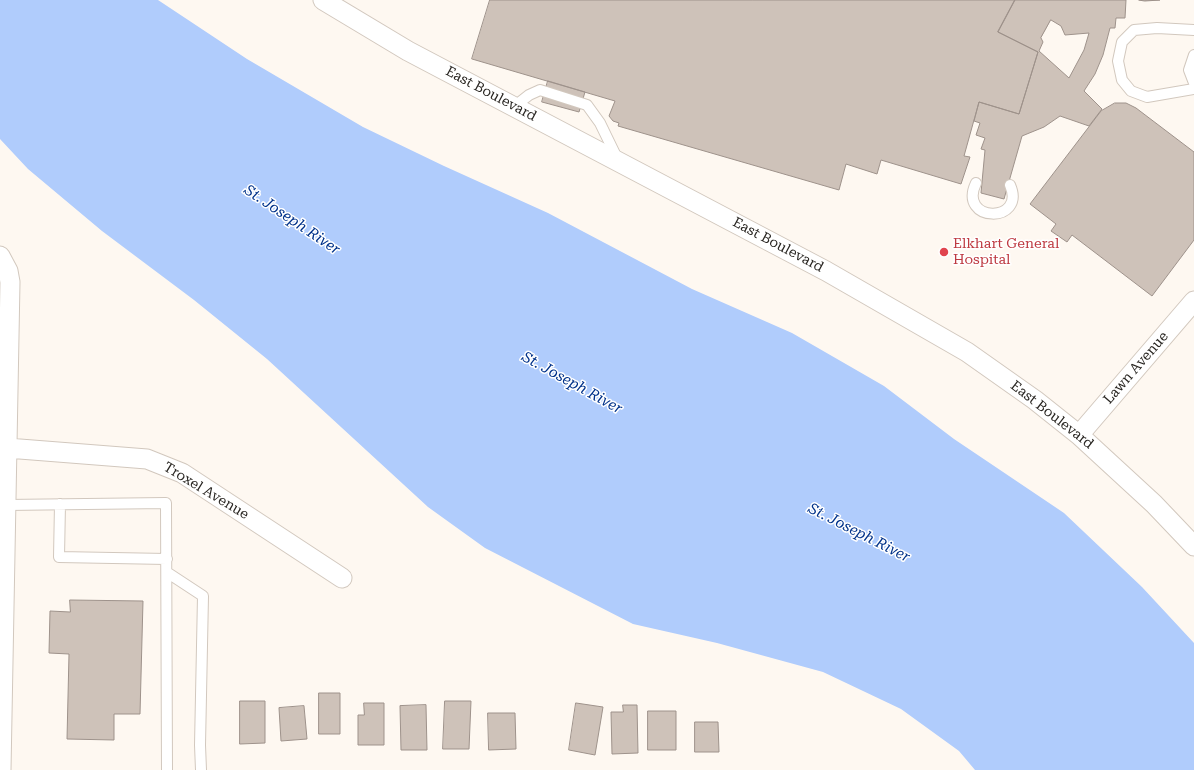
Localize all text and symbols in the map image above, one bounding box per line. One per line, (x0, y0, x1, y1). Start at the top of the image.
street label: East Boulevard (443, 63, 539, 125)
water label: St. Joseph River (241, 181, 343, 259)
street label: East Boulevard (730, 214, 826, 276)
place label: Elkhart General Hospital (953, 236, 1059, 268)
marker: Elkhart General Hospital (938, 246, 950, 258)
street label: Lawn Avenue (1100, 328, 1172, 408)
water label: St. Joseph River (519, 348, 625, 418)
street label: East Boulevard (1007, 377, 1097, 453)
street label: Troxel Avenue (160, 459, 252, 523)
water label: St. Joseph River (805, 500, 913, 566)

